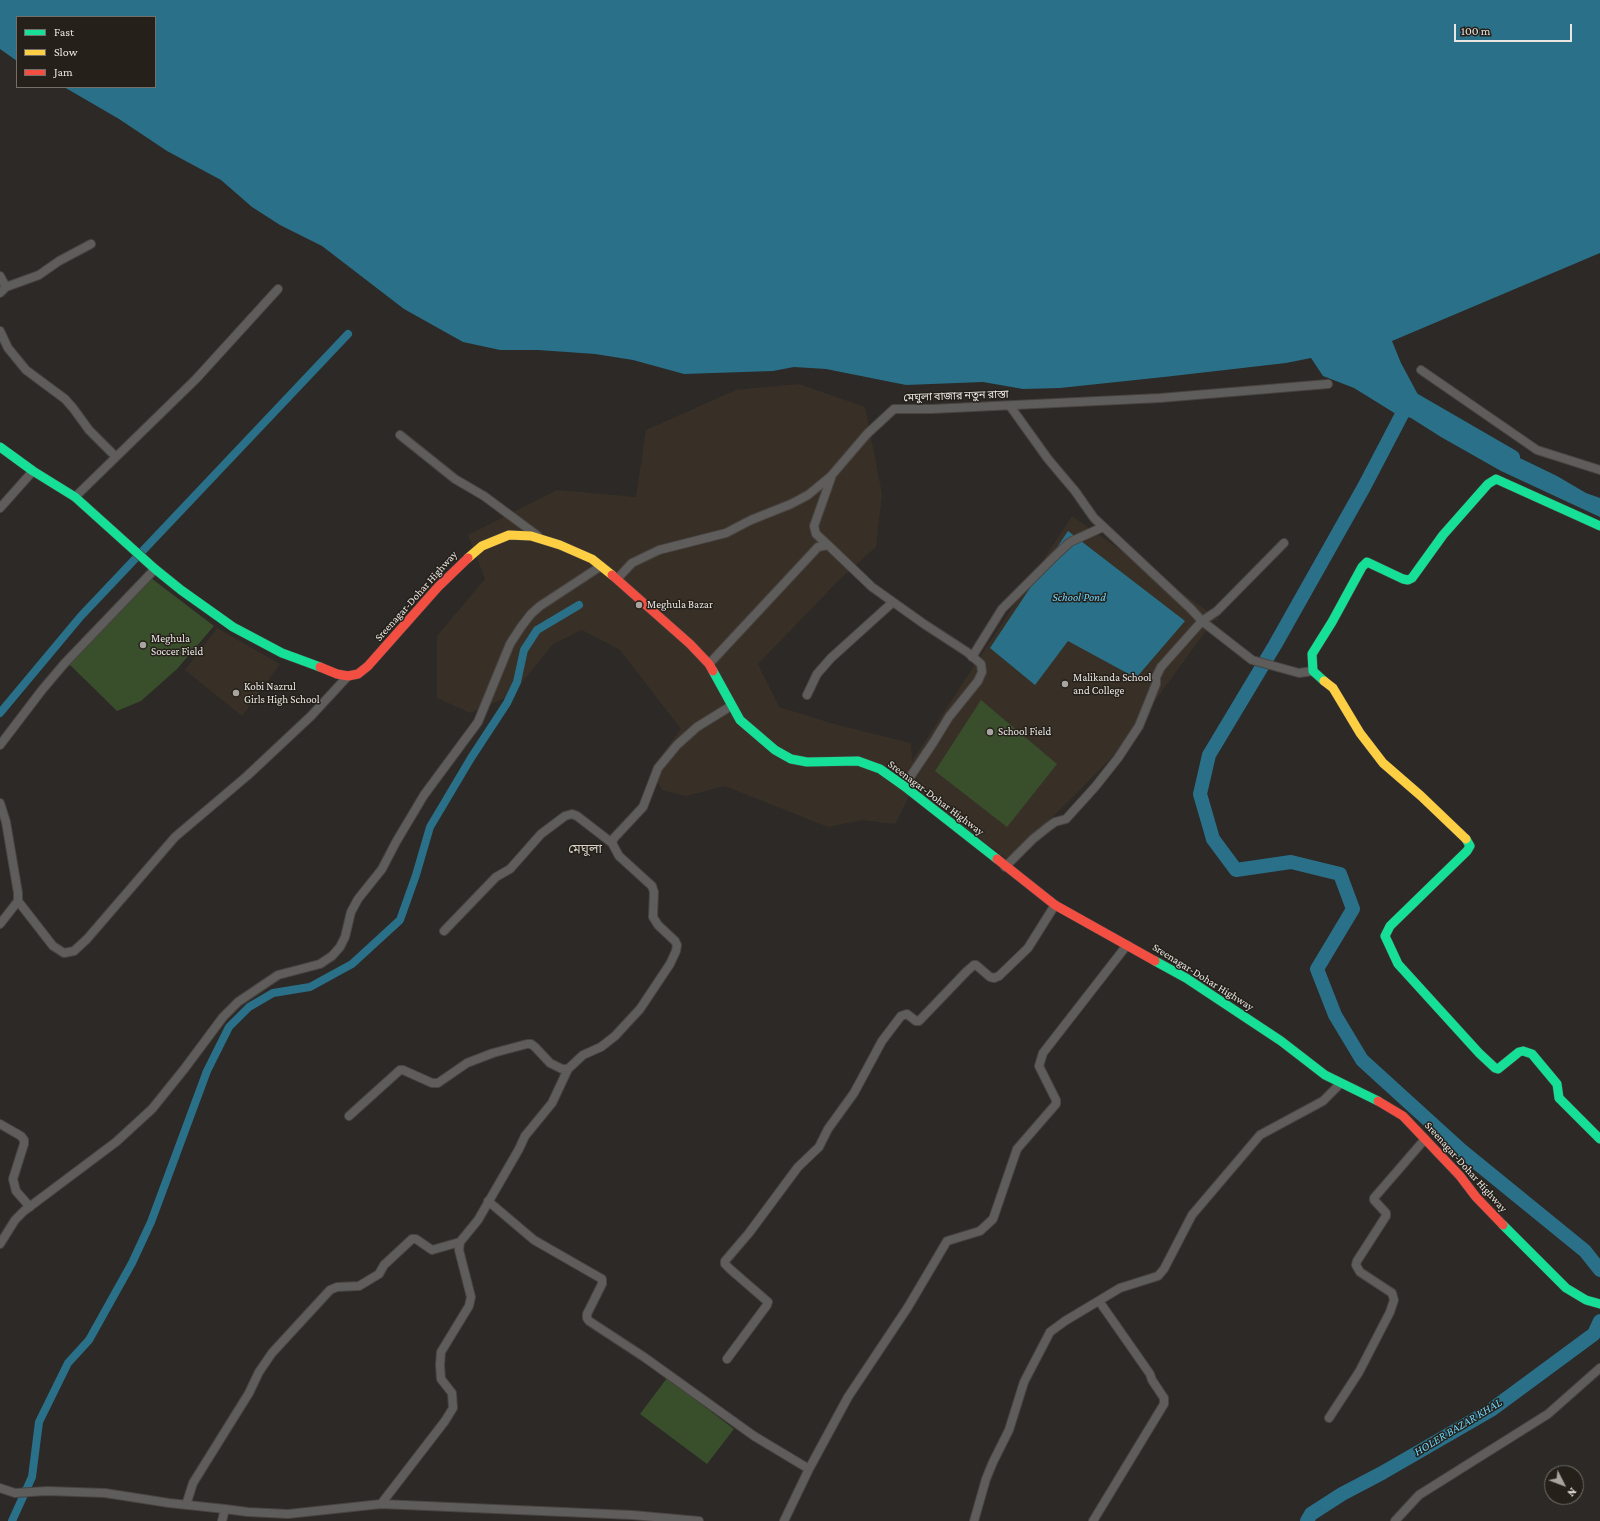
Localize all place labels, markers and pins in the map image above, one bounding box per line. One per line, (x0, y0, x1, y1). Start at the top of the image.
place label: Meghula Bazar (647, 598, 713, 612)
marker: Meghula Bazar (634, 600, 644, 610)
place label: Meghula Soccer Field (151, 632, 203, 658)
marker: Meghula Soccer Field (138, 640, 148, 650)
place label: Malikanda School and College (1073, 671, 1152, 697)
marker: Malikanda School and College (1060, 679, 1070, 689)
place label: Kobi Nazrul Girls High School (244, 680, 320, 706)
marker: Kobi Nazrul Girls High School (231, 688, 241, 698)
place label: School Field (998, 725, 1051, 739)
marker: School Field (985, 727, 995, 737)

